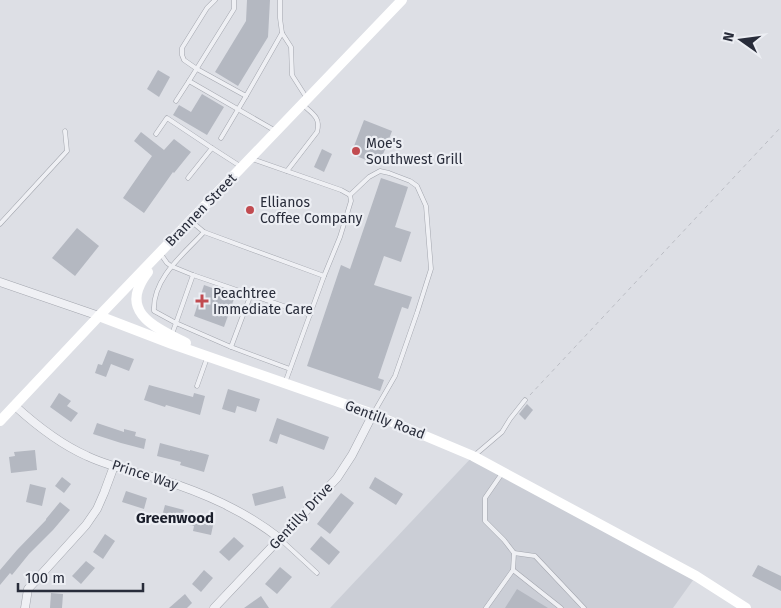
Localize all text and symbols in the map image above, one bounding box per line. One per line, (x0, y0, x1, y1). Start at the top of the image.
north arrow (716, 15, 766, 65)
text: N (719, 30, 738, 44)
place label: Moe's Southwest Grill (366, 135, 463, 168)
marker: Moe's Southwest Grill (350, 145, 362, 157)
street label: Brannen Street (162, 169, 241, 250)
place label: Ellianos Coffee Company (260, 194, 363, 227)
marker: Ellianos Coffee Company (244, 204, 256, 216)
place label: Peachtree Immediate Care (213, 285, 313, 318)
marker: Peachtree Immediate Care (195, 294, 209, 308)
street label: Gentilly Road (342, 397, 428, 443)
street label: Prince Way (110, 456, 180, 494)
street label: Gentilly Drive (266, 479, 336, 553)
district label: Greenwood (136, 509, 214, 527)
scale bar (18, 560, 142, 592)
text: 100 m (25, 569, 65, 587)

